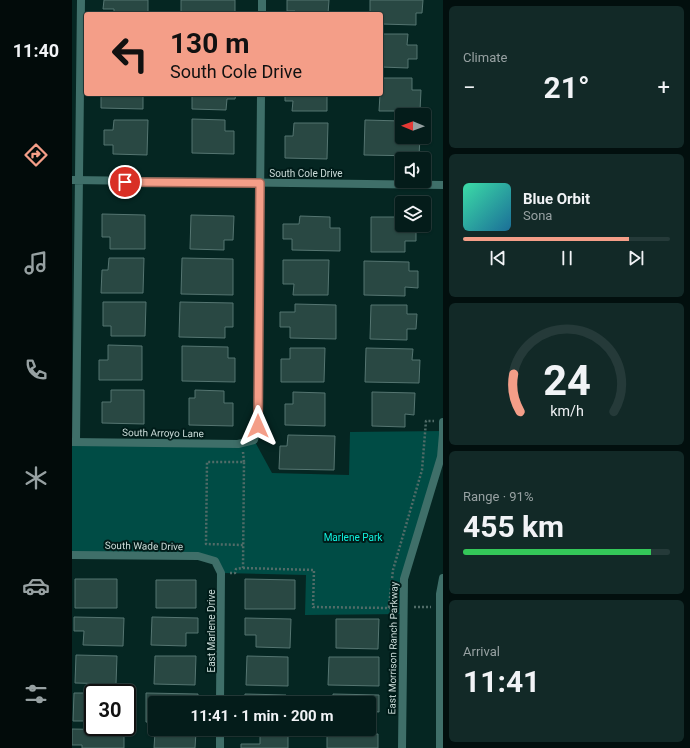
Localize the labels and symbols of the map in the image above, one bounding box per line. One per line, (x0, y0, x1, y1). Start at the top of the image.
north arrow (395, 108, 431, 144)
pin (108, 165, 142, 199)
street label: South Cole Drive (269, 168, 343, 179)
position arrow (237, 405, 279, 447)
street label: South Arroyo Lane (122, 427, 204, 439)
park label: Marlene Park (324, 532, 383, 543)
street label: South Wade Drive (105, 540, 183, 552)
street label: East Morrison Ranch Parkway (386, 581, 400, 714)
street label: East Marlene Drive (206, 589, 217, 673)
speed limit sign: 30 (84, 684, 136, 736)

